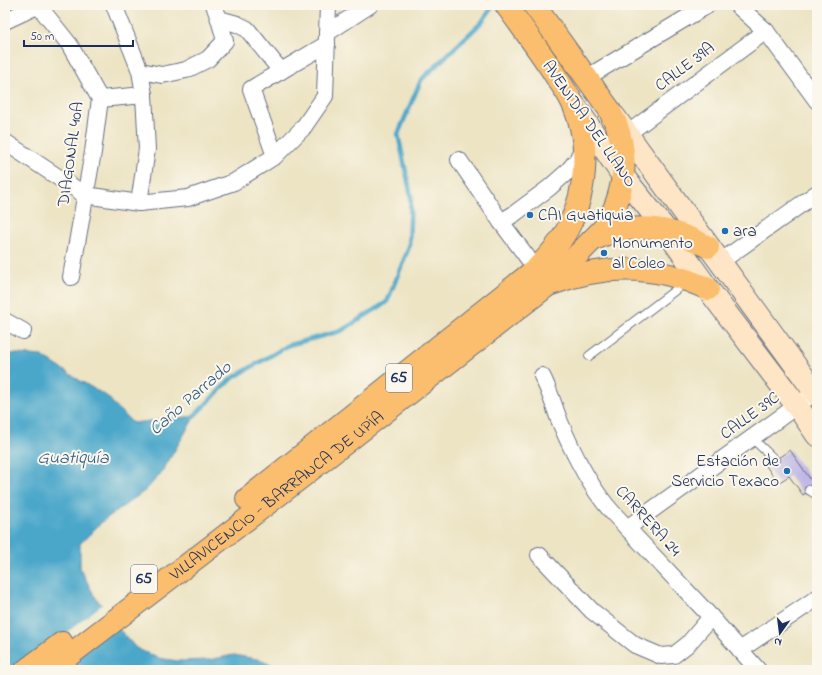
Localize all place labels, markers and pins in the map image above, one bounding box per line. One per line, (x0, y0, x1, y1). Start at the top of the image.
place label: CAI Guatiquia (538, 203, 633, 228)
marker: CAI Guatiquia (525, 210, 535, 220)
place label: ara (733, 219, 757, 244)
marker: ara (720, 226, 730, 236)
place label: Monumento al Coleo (612, 231, 693, 276)
marker: Monumento al Coleo (599, 248, 609, 258)
place label: Estación de Servicio Texaco (671, 449, 779, 494)
marker: Estación de Servicio Texaco (782, 466, 792, 476)

